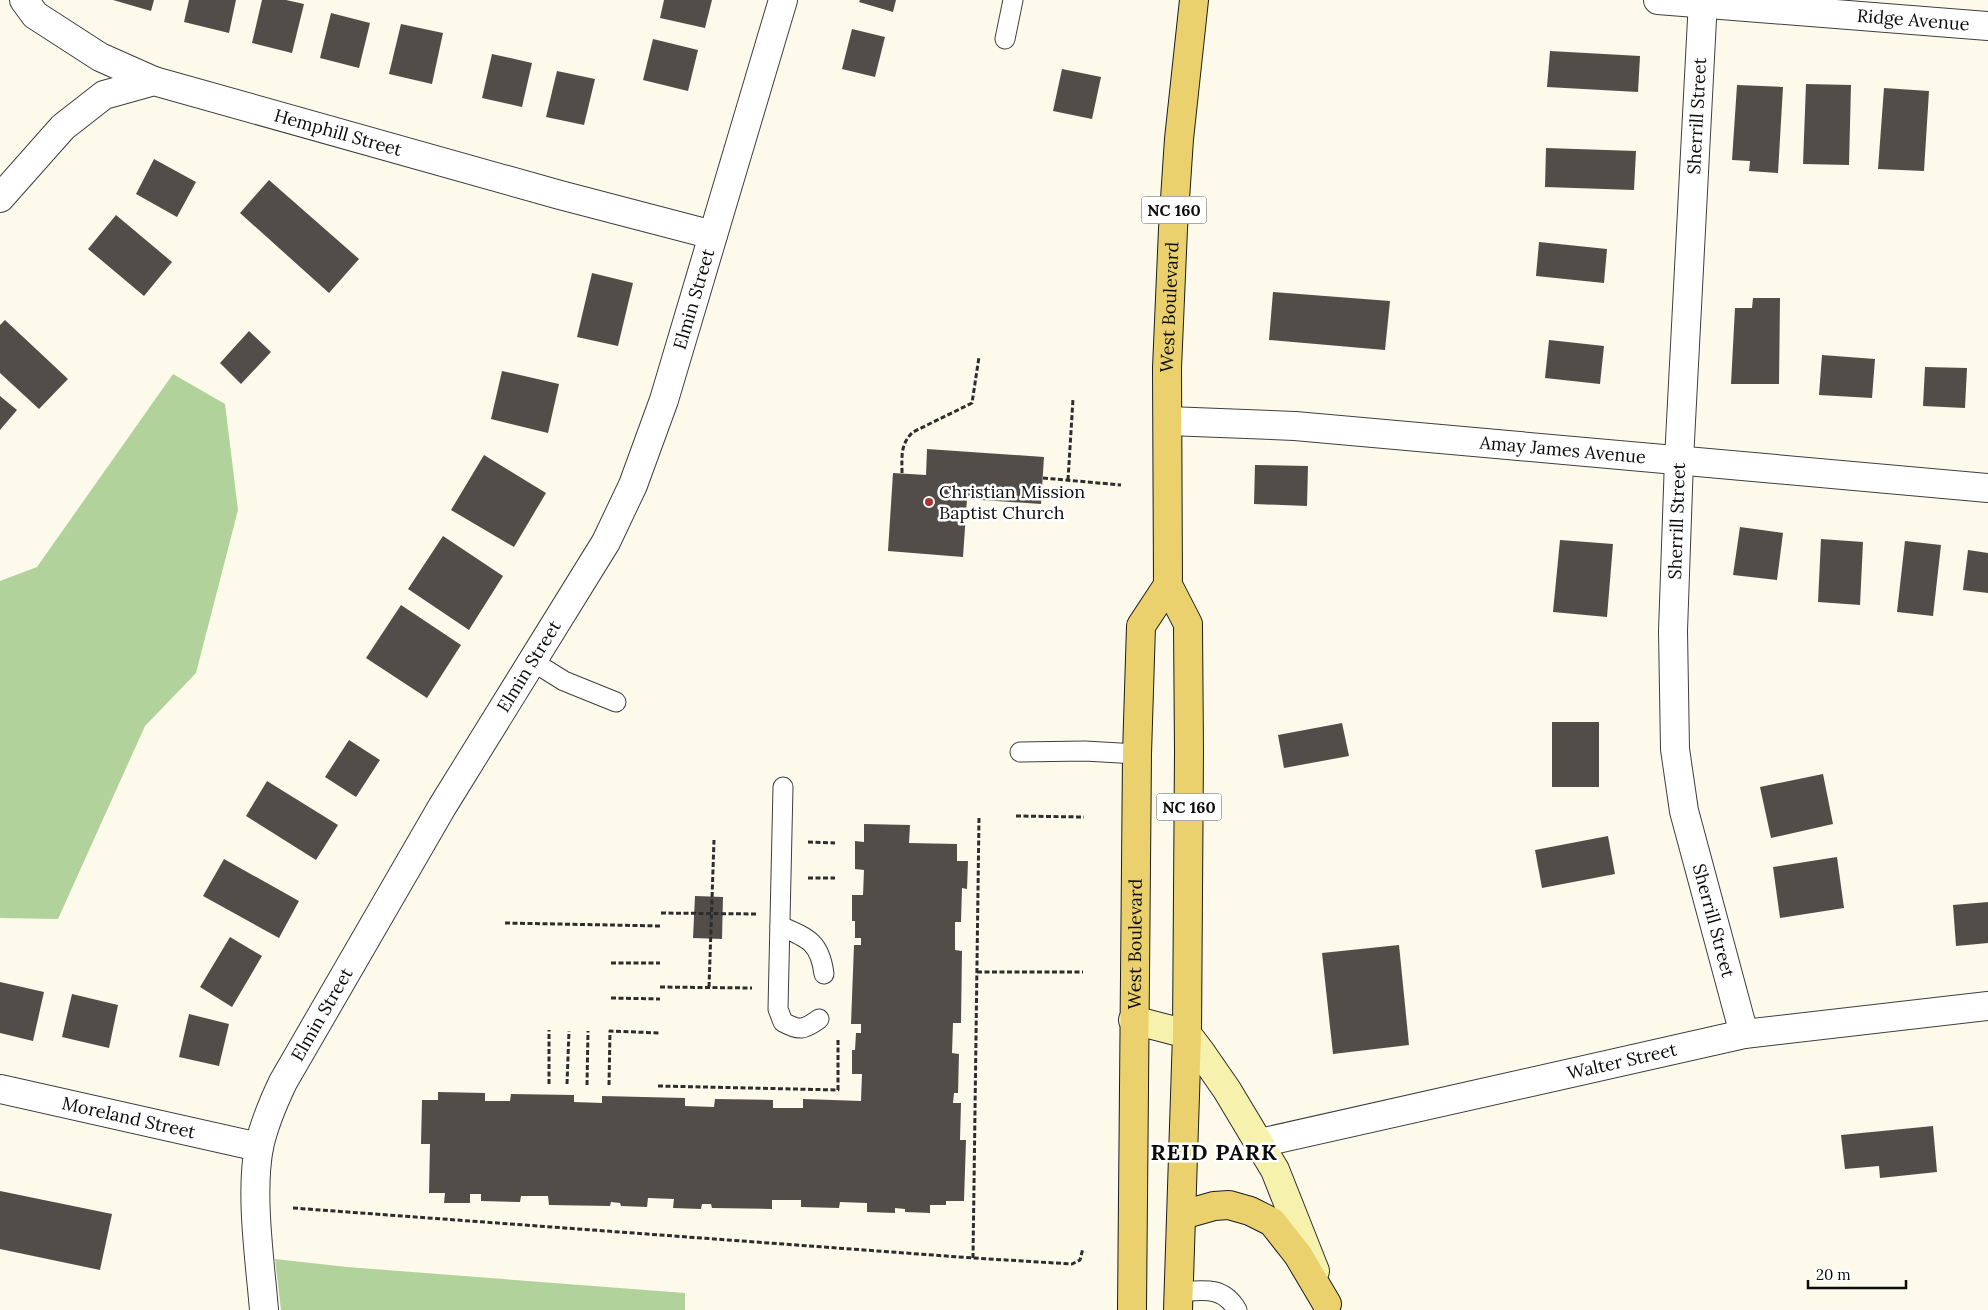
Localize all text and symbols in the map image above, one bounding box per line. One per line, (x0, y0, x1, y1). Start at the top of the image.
street label: Ridge Avenue (1856, 4, 1971, 36)
street label: Sherrill Street (1682, 57, 1711, 175)
street label: Hemphill Street (272, 103, 405, 161)
road number: NC 160 (1142, 196, 1206, 224)
street label: West Boulevard (1155, 241, 1183, 373)
street label: Elmin Street (668, 246, 719, 352)
street label: Amay James Avenue (1478, 430, 1647, 468)
street label: Sherrill Street (1663, 462, 1690, 580)
place label: Christian Mission Baptist Church (939, 480, 1085, 524)
marker: Christian Mission Baptist Church (923, 496, 935, 508)
street label: Elmin Street (491, 616, 566, 716)
road number: NC 160 (1156, 794, 1222, 820)
street label: Sherrill Street (1688, 861, 1740, 980)
street label: West Boulevard (1123, 878, 1147, 1009)
street label: Elmin Street (286, 963, 358, 1065)
street label: Walter Street (1565, 1038, 1679, 1084)
street label: Moreland Street (60, 1091, 198, 1143)
district label: REID PARK (1150, 1138, 1278, 1166)
scale bar (1808, 1258, 1906, 1290)
text: 20 m (1816, 1265, 1851, 1284)

